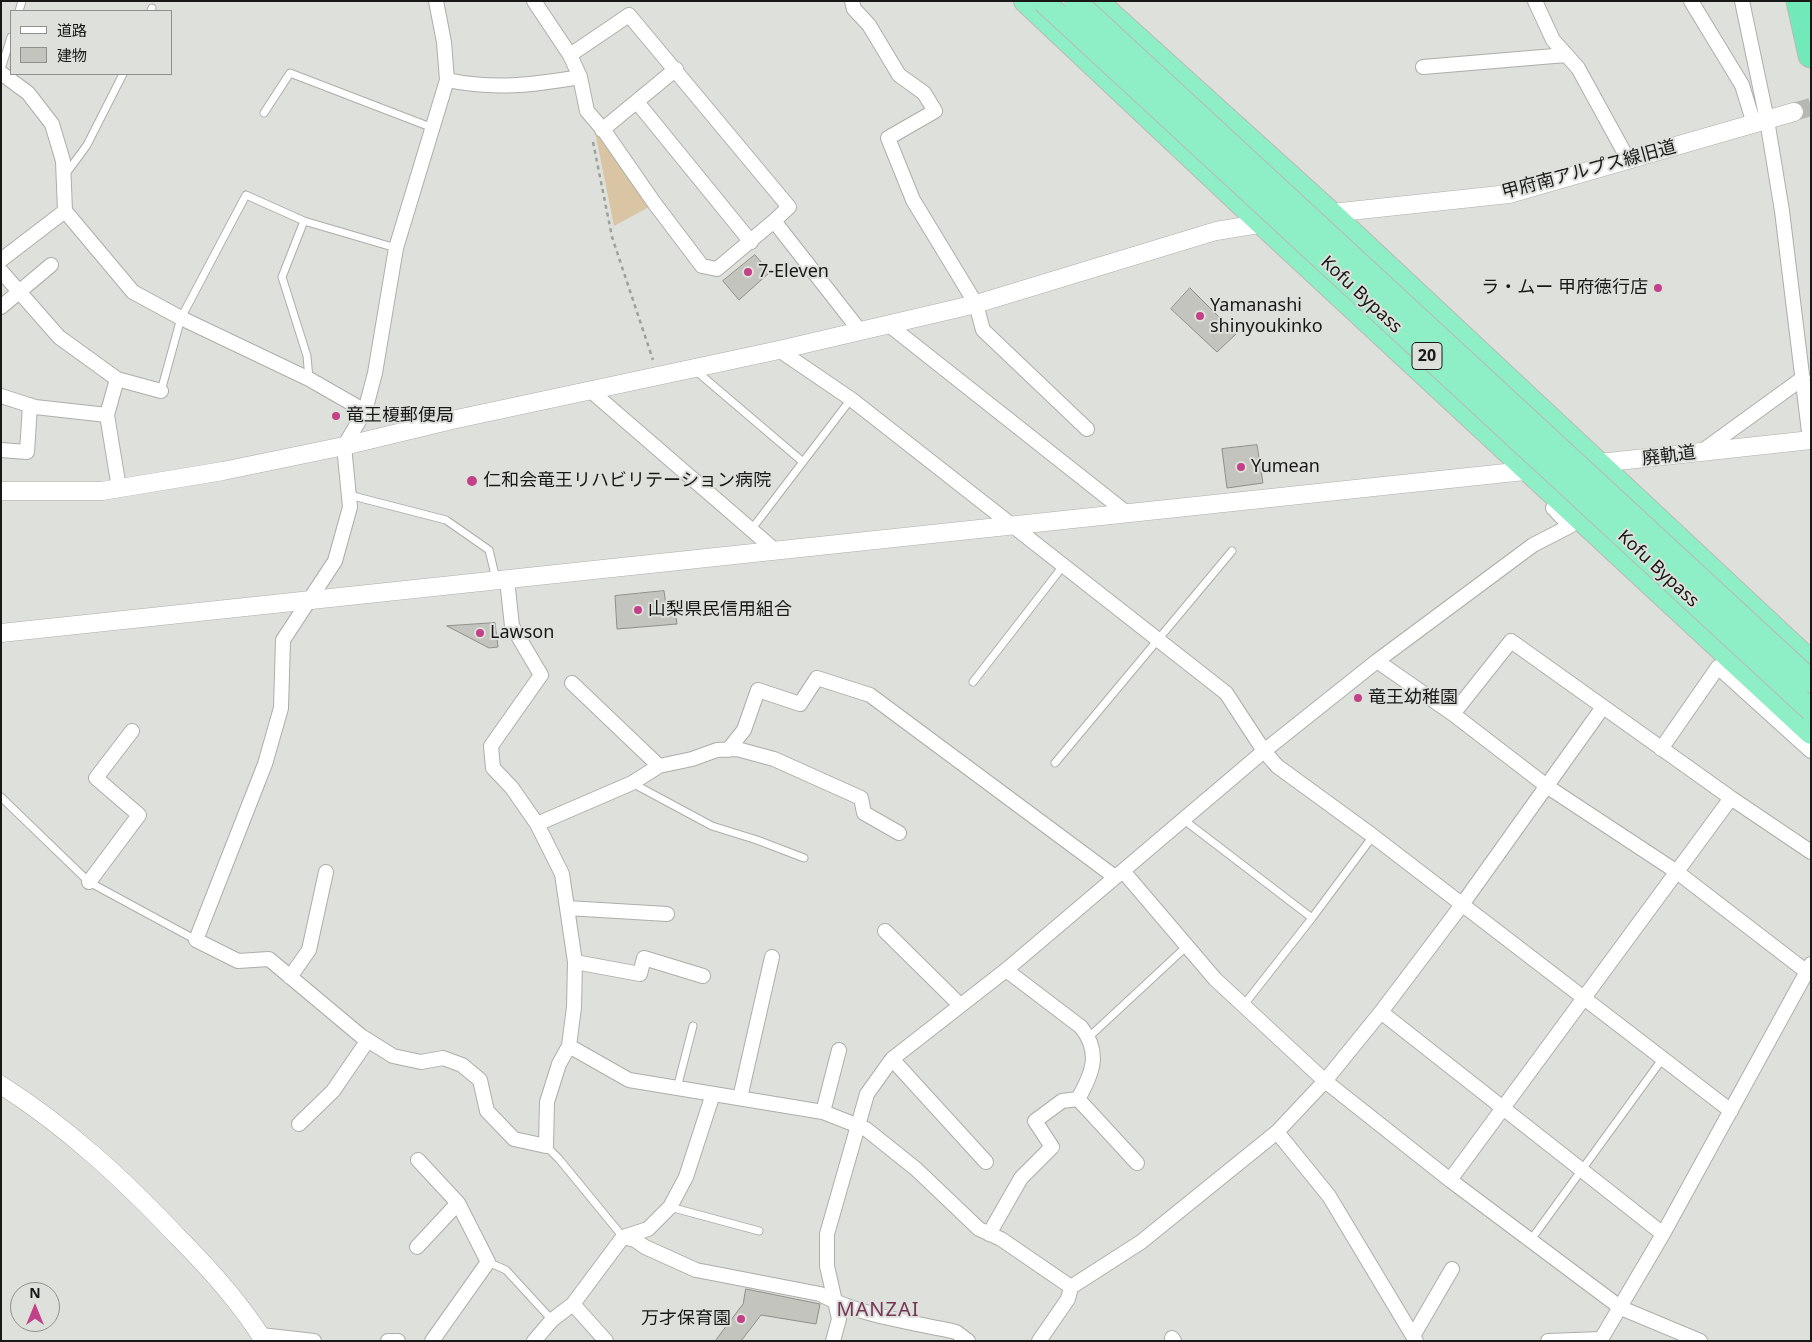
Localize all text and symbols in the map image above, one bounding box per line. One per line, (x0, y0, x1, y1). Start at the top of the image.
legend (10, 10, 172, 75)
text: 道路 (57, 20, 87, 40)
text: 建物 (57, 45, 87, 65)
street label: 甲府南アルプス線旧道 (1499, 136, 1679, 204)
street label: Kofu Bypass (1316, 252, 1406, 338)
place label: 7-Eleven (758, 261, 829, 283)
marker: 7-Eleven (742, 266, 754, 278)
place label: ラ・ムー 甲府徳行店 (1481, 277, 1648, 299)
marker: ラ・ムー 甲府徳行店 (1652, 282, 1664, 294)
place label: Yamanashi shinyoukinko (1210, 295, 1323, 338)
marker: Yamanashi shinyoukinko (1194, 310, 1206, 322)
road number: 20 (1412, 342, 1442, 370)
place label: 竜王榎郵便局 (346, 405, 454, 427)
marker: 竜王榎郵便局 (330, 410, 342, 422)
street label: 廃軌道 (1641, 442, 1697, 470)
place label: Yumean (1251, 456, 1320, 478)
marker: Yumean (1235, 461, 1247, 473)
place label: 仁和会竜王リハビリテーション病院 (483, 470, 771, 492)
marker: 仁和会竜王リハビリテーション病院 (465, 474, 479, 488)
street label: Kofu Bypass (1613, 526, 1703, 612)
place label: 山梨県民信用組合 (648, 599, 792, 621)
marker: 山梨県民信用組合 (632, 604, 644, 616)
place label: Lawson (490, 622, 554, 644)
marker: Lawson (474, 627, 486, 639)
place label: 竜王幼稚園 (1368, 687, 1458, 709)
marker: 竜王幼稚園 (1352, 692, 1364, 704)
north arrow (10, 1282, 60, 1332)
text: N (29, 1283, 41, 1302)
district label: MANZAI (836, 1298, 920, 1322)
place label: 万才保育園 (641, 1308, 731, 1330)
marker: 万才保育園 (735, 1313, 747, 1325)

